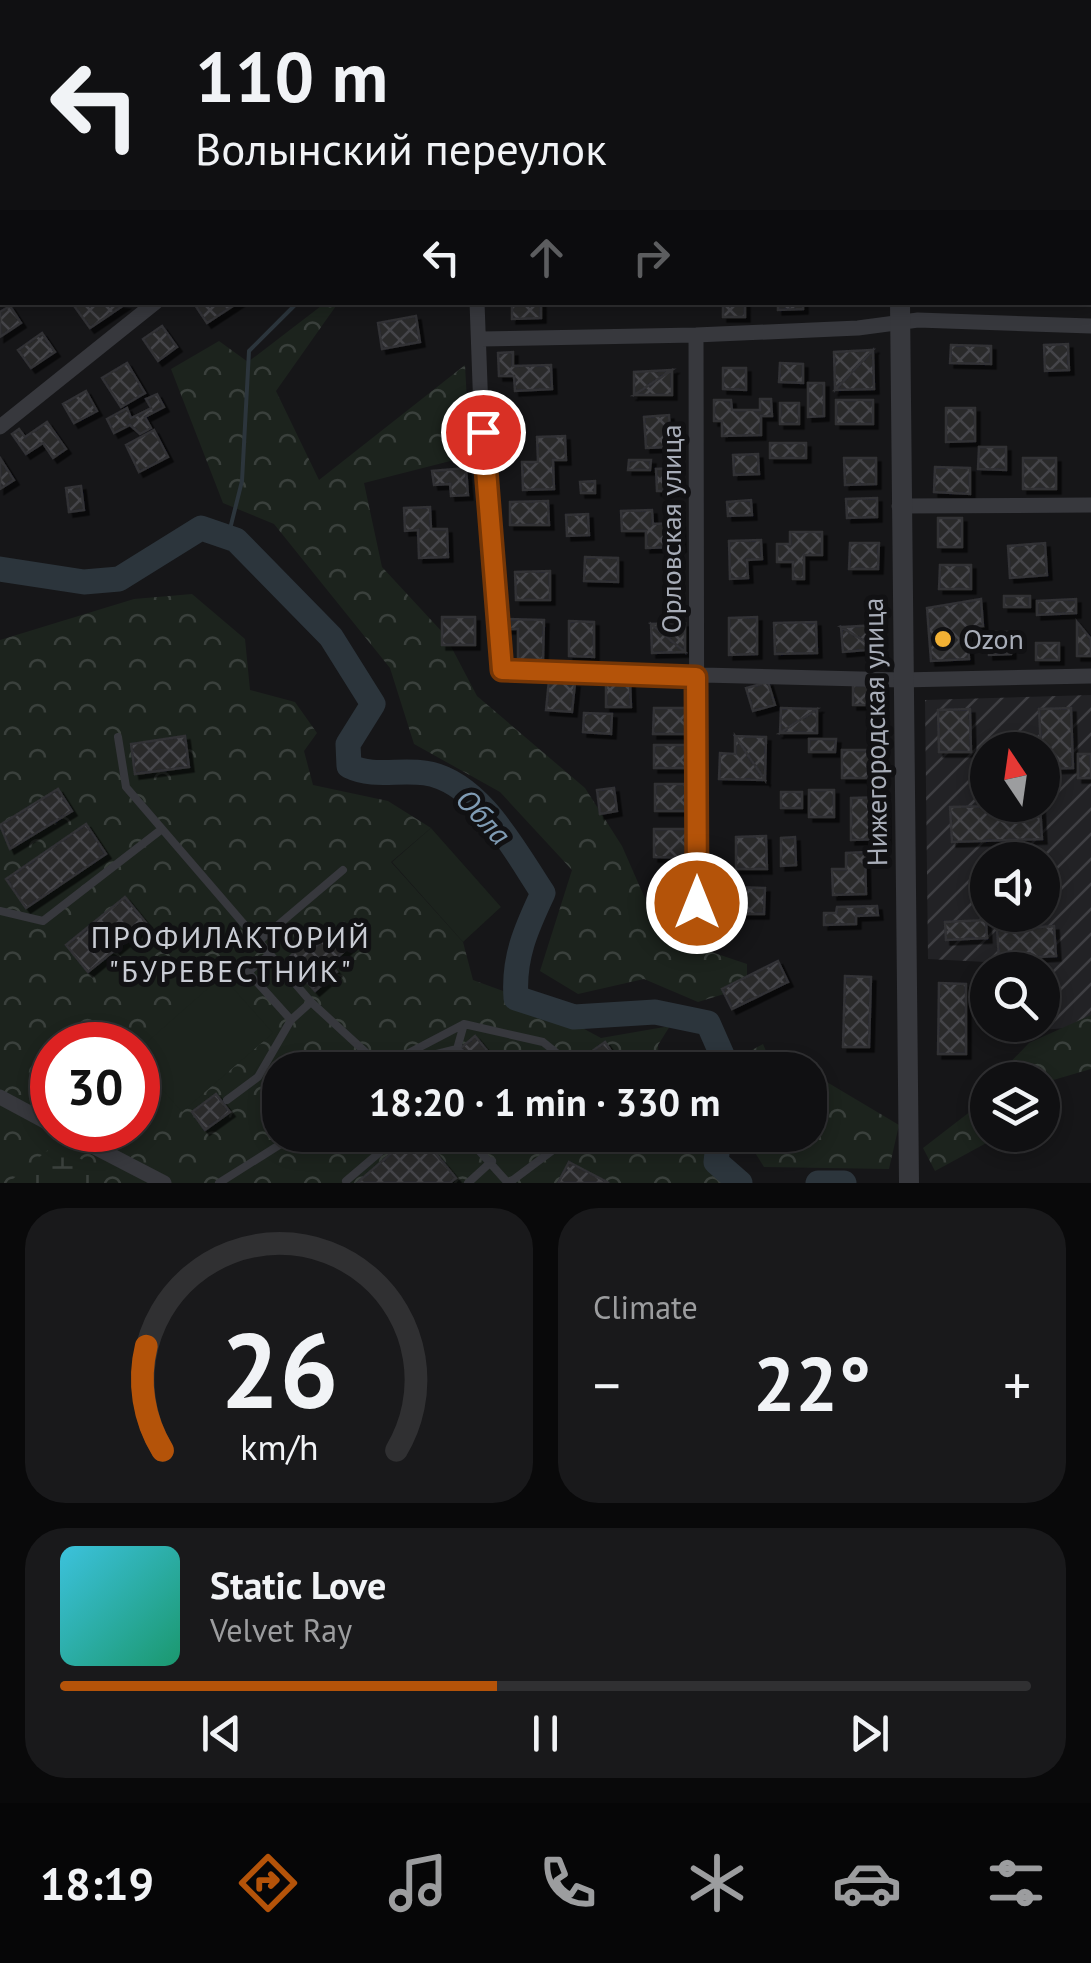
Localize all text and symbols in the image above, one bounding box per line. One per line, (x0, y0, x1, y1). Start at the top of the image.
text: 110 m (195, 31, 388, 121)
icon: left (30, 40, 160, 170)
text: Волынский переулок (195, 119, 607, 177)
icon: left (414, 230, 469, 285)
icon: ahead (519, 230, 574, 285)
icon: right (624, 230, 679, 285)
pin (441, 390, 526, 475)
icon: arrive (456, 405, 511, 460)
street label: Орловская улица (652, 424, 689, 634)
street label: Нижегородская улица (854, 597, 895, 867)
place label: Ozon (963, 620, 1024, 657)
marker: Ozon (932, 628, 954, 650)
north arrow (970, 732, 1060, 822)
map controls (970, 732, 1060, 1152)
water label: Обла (448, 780, 520, 853)
button: sound (970, 842, 1060, 932)
position arrow (645, 851, 749, 955)
district label: ПРОФИЛАКТОРИЙ "БУРЕВЕСТНИК" (91, 917, 371, 990)
button: search (970, 952, 1060, 1042)
speed limit sign: 30 (30, 1022, 160, 1152)
button: layers (970, 1062, 1060, 1152)
text: 18:20 · 1 min · 330 m (369, 1077, 720, 1126)
text: Climate (593, 1286, 698, 1328)
text: 26 (220, 1302, 338, 1437)
text: 22° (753, 1335, 871, 1432)
text: − (593, 1349, 621, 1420)
text: + (1003, 1349, 1031, 1420)
text: km/h (240, 1424, 318, 1470)
text: Static Love (210, 1560, 386, 1609)
text: Velvet Ray (210, 1609, 352, 1651)
icon: previous (194, 1706, 249, 1761)
icon: pause (518, 1706, 573, 1761)
icon: next (842, 1706, 897, 1761)
icon: directions (233, 1848, 303, 1918)
icon: music (383, 1848, 453, 1918)
icon: phone (533, 1848, 603, 1918)
icon: climate (682, 1848, 752, 1918)
icon: car (832, 1848, 902, 1918)
icon: filters (981, 1848, 1051, 1918)
text: 18:19 (40, 1854, 154, 1912)

